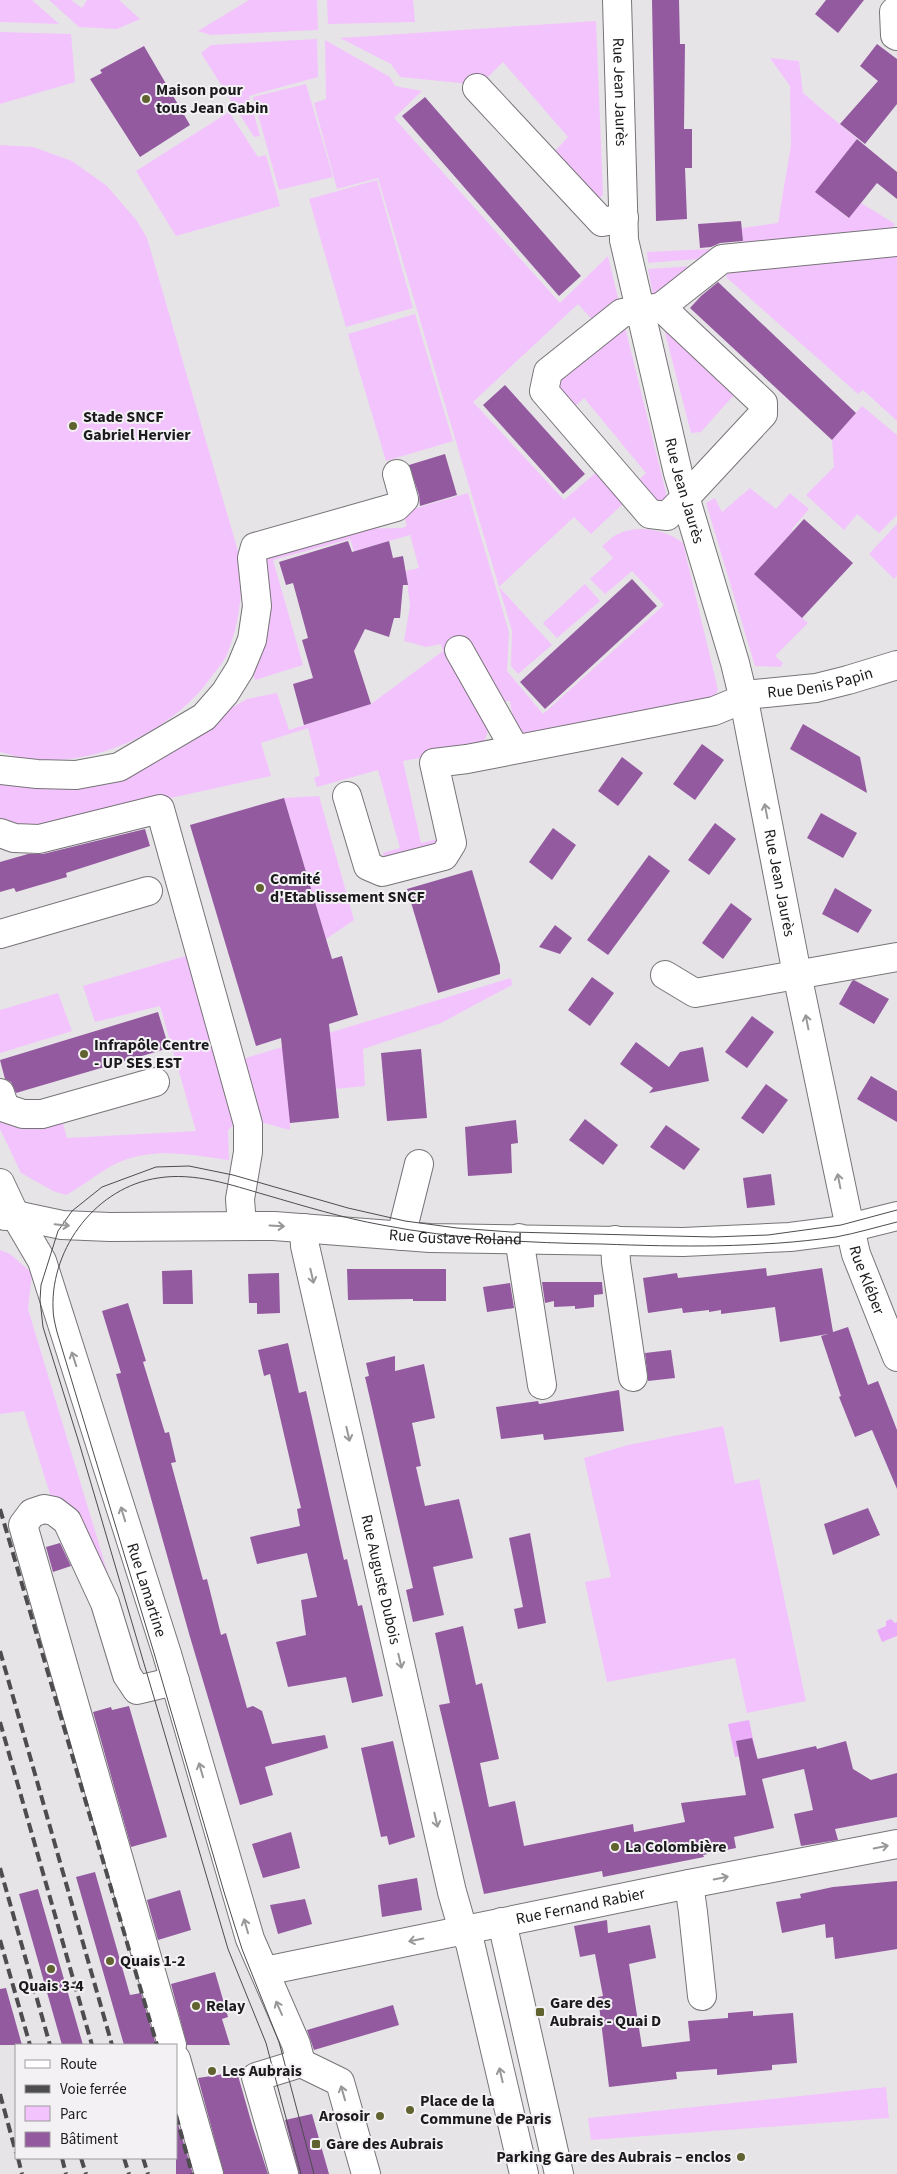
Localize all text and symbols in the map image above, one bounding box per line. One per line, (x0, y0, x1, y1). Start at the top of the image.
street label: Rue Jean Jaurès (607, 37, 632, 147)
place label: Maison pour tous Jean Gabin (156, 79, 269, 119)
marker: Maison pour tous Jean Gabin (140, 93, 152, 105)
place label: Stade SNCF Gabriel Hervier (83, 406, 191, 446)
marker: Stade SNCF Gabriel Hervier (67, 420, 79, 432)
street label: Rue Jean Jaurès (659, 436, 710, 547)
street label: Rue Denis Papin (766, 662, 876, 704)
one-way arrow (760, 803, 770, 819)
street label: Rue Jean Jaurès (758, 827, 801, 939)
place label: Comité d'Etablissement SNCF (270, 868, 425, 908)
marker: Comité d'Etablissement SNCF (254, 882, 266, 894)
one-way arrow (801, 1014, 811, 1030)
place label: Infrapôle Centre - UP SES EST (94, 1034, 209, 1074)
marker: Infrapôle Centre - UP SES EST (78, 1048, 90, 1060)
one-way arrow (833, 1173, 843, 1189)
one-way arrow (54, 1220, 70, 1230)
one-way arrow (269, 1222, 285, 1231)
street label: Rue Gustave Roland (388, 1224, 522, 1250)
street label: Rue Kléber (843, 1243, 890, 1318)
one-way arrow (308, 1268, 317, 1284)
one-way arrow (69, 1351, 79, 1367)
one-way arrow (344, 1426, 353, 1442)
one-way arrow (118, 1506, 128, 1522)
street label: Rue Auguste Dubois (355, 1512, 406, 1647)
street label: Rue Lamartine (121, 1540, 172, 1640)
one-way arrow (396, 1653, 405, 1669)
one-way arrow (195, 1762, 205, 1778)
one-way arrow (432, 1811, 441, 1827)
place label: La Colombière (625, 1836, 727, 1858)
marker: La Colombière (609, 1841, 621, 1853)
one-way arrow (872, 1842, 888, 1851)
one-way arrow (713, 1872, 729, 1882)
street label: Rue Fernand Rabier (514, 1882, 647, 1930)
one-way arrow (241, 1918, 250, 1934)
one-way arrow (408, 1935, 424, 1945)
place label: Quais 1-2 (120, 1950, 185, 1972)
marker: Quais 1-2 (104, 1955, 116, 1967)
marker: Quais 3-4 (45, 1963, 57, 1975)
place label: Quais 3-4 (18, 1975, 84, 1997)
place label: Gare des Aubrais - Quai D (549, 1992, 661, 2032)
place label: Relay (206, 1995, 246, 2017)
marker: Relay (190, 2000, 202, 2012)
one-way arrow (274, 2001, 284, 2016)
marker: Gare des Aubrais - Quai D (534, 2006, 546, 2018)
legend (15, 2044, 178, 2159)
text: Route (60, 2054, 97, 2075)
place label: Les Aubrais (222, 2060, 302, 2082)
marker: Les Aubrais (206, 2065, 218, 2077)
one-way arrow (496, 2068, 505, 2084)
text: Voie ferrée (60, 2079, 127, 2100)
one-way arrow (338, 2086, 348, 2102)
place label: Place de la Commune de Paris (420, 2090, 551, 2130)
text: Parc (60, 2104, 87, 2125)
marker: Place de la Commune de Paris (404, 2104, 416, 2116)
place label: Arosoir (318, 2105, 371, 2127)
marker: Arosoir (374, 2110, 386, 2122)
text: Bâtiment (60, 2129, 118, 2150)
place label: Gare des Aubrais (326, 2133, 443, 2155)
marker: Gare des Aubrais (310, 2138, 322, 2150)
place label: Parking Gare des Aubrais – enclos (496, 2146, 731, 2168)
marker: Parking Gare des Aubrais – enclos (735, 2151, 747, 2163)

